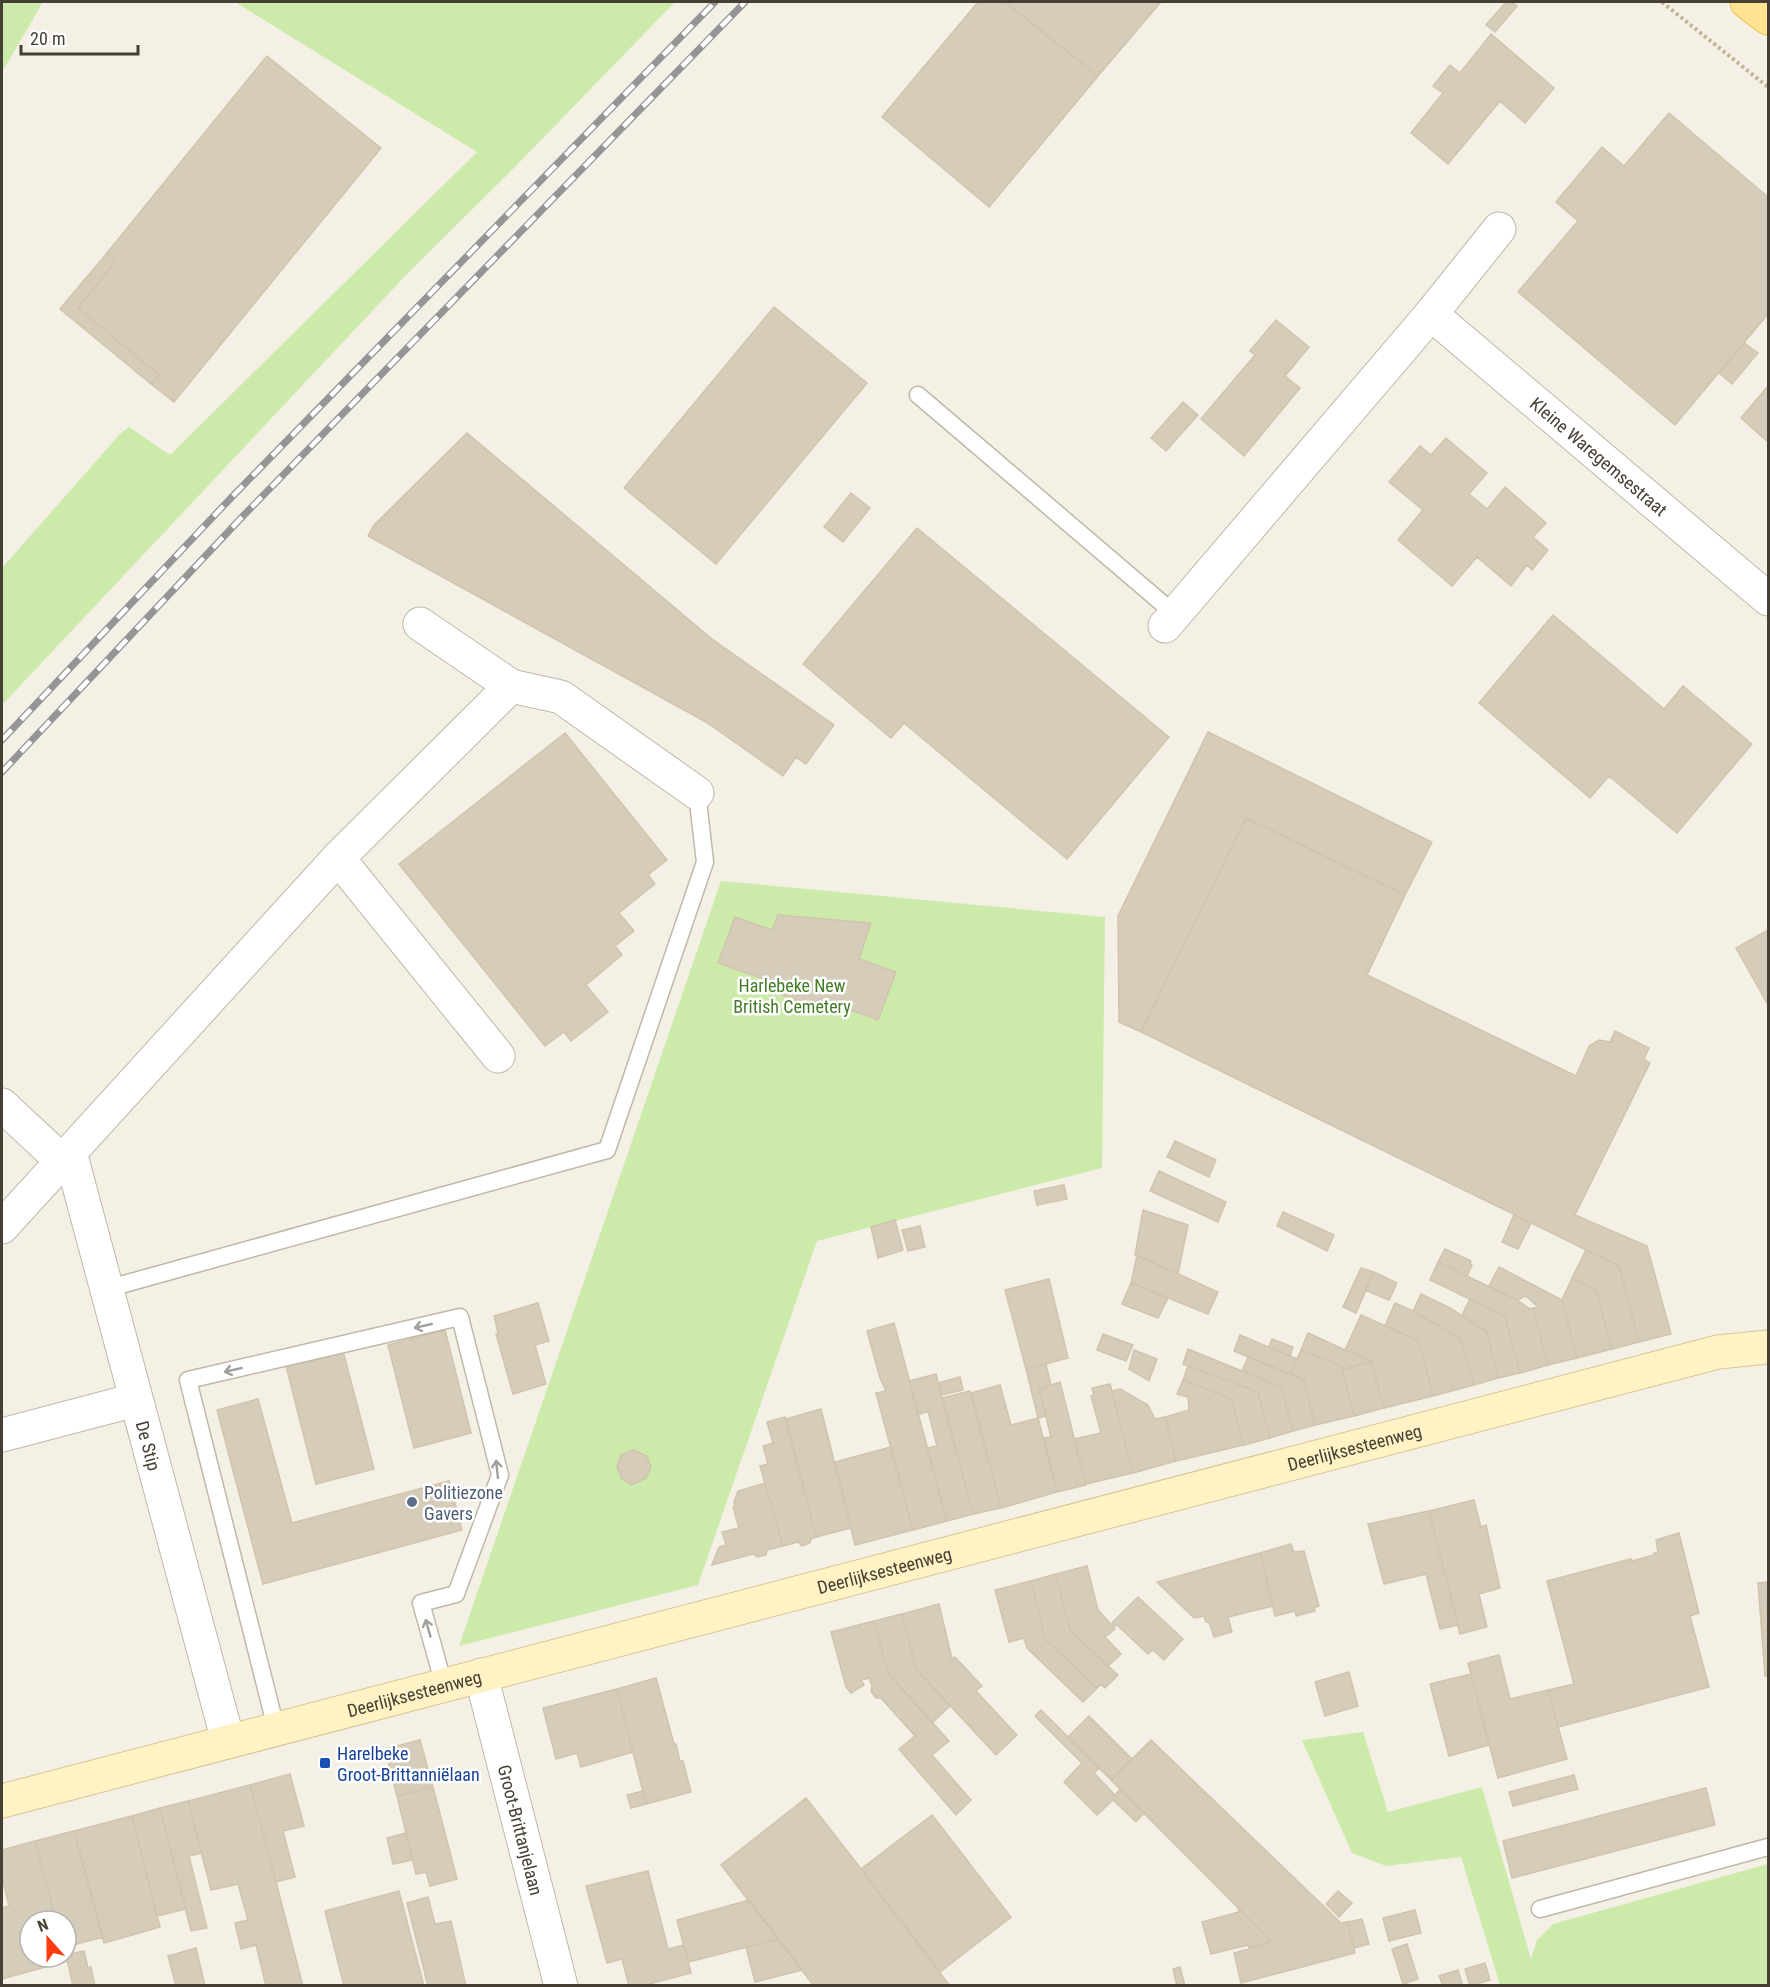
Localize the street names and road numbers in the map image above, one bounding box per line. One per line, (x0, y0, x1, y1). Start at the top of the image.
street label: Kleine Waregemsestraat (1526, 392, 1672, 520)
street label: De Stip (132, 1418, 165, 1473)
street label: Deerlijksesteenweg (1285, 1420, 1424, 1475)
street label: Deerlijksesteenweg (815, 1543, 954, 1598)
street label: Deerlijksesteenweg (345, 1666, 483, 1721)
street label: Groot-Brittanjelaan (494, 1763, 548, 1897)

